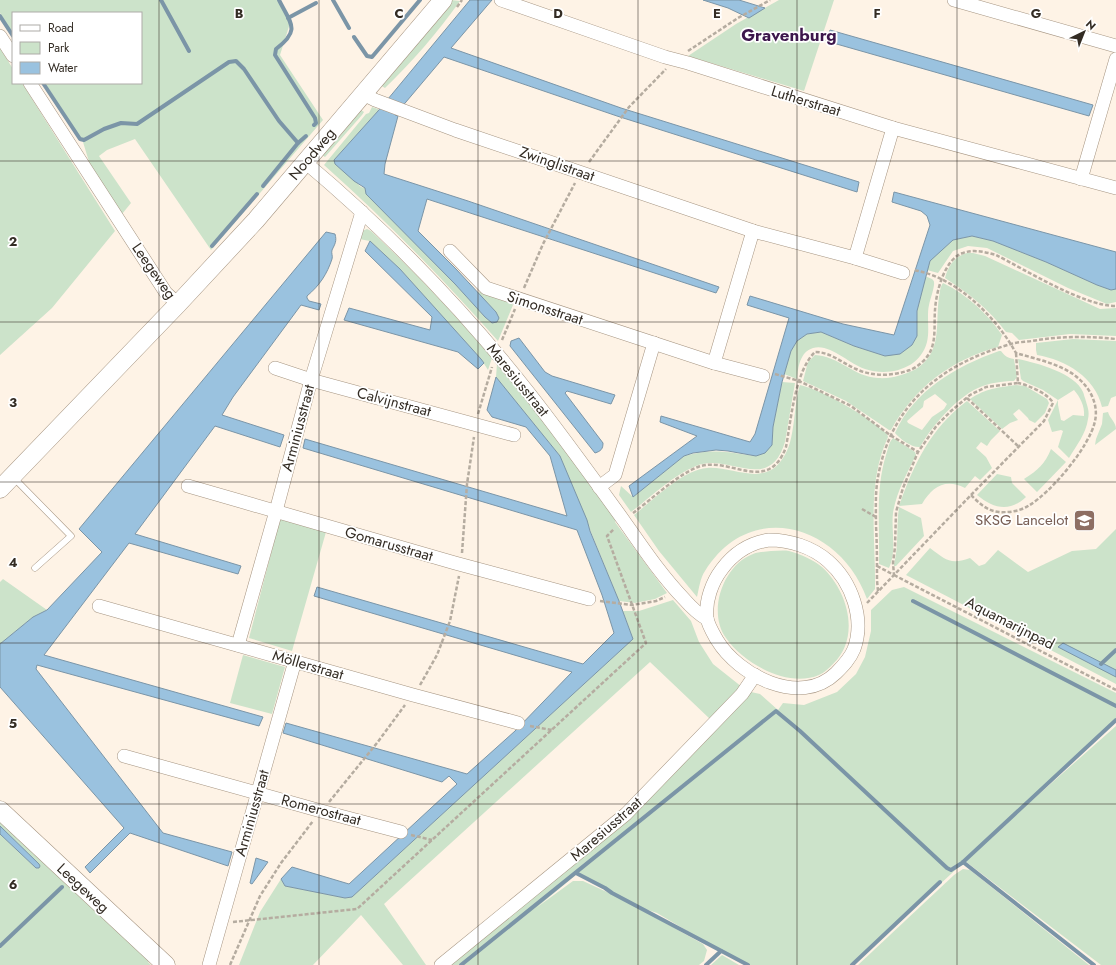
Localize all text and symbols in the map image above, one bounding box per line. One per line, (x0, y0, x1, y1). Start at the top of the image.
text: B (235, 4, 244, 23)
text: C (394, 4, 404, 23)
text: D (553, 4, 563, 23)
text: E (713, 4, 721, 23)
text: F (873, 4, 881, 23)
text: G (1031, 4, 1042, 23)
legend (12, 12, 142, 84)
north arrow (1064, 12, 1104, 52)
text: N (1082, 16, 1099, 34)
text: Road (48, 19, 74, 37)
district label: Gravenburg (741, 23, 837, 47)
text: Park (48, 39, 70, 57)
text: Water (48, 59, 79, 77)
street label: Lutherstraat (769, 80, 844, 122)
street label: Noodweg (283, 123, 341, 185)
street label: Zwinglistraat (516, 141, 598, 187)
text: 2 (9, 232, 17, 251)
street label: Leegeweg (126, 238, 182, 304)
street label: Simonsstraat (504, 285, 586, 331)
street label: Maresiusstraat (482, 339, 555, 422)
street label: Arminiusstraat (276, 382, 320, 474)
street label: Calvijnstraat (355, 382, 434, 423)
text: 3 (9, 393, 17, 412)
school or university icon: SKSG Lancelot (1071, 507, 1097, 533)
place label: SKSG Lancelot (975, 509, 1068, 531)
street label: Gomarusstraat (342, 521, 436, 567)
text: 4 (8, 553, 18, 572)
street label: Aquamarijnpad (962, 591, 1058, 655)
street label: Möllerstraat (270, 644, 346, 686)
text: 5 (9, 714, 17, 733)
street label: Arminiusstraat (229, 767, 275, 859)
street label: Romerostraat (279, 789, 364, 831)
street label: Maresiusstraat (565, 791, 647, 866)
street label: Leegeweg (52, 858, 114, 918)
text: 6 (9, 875, 18, 894)

